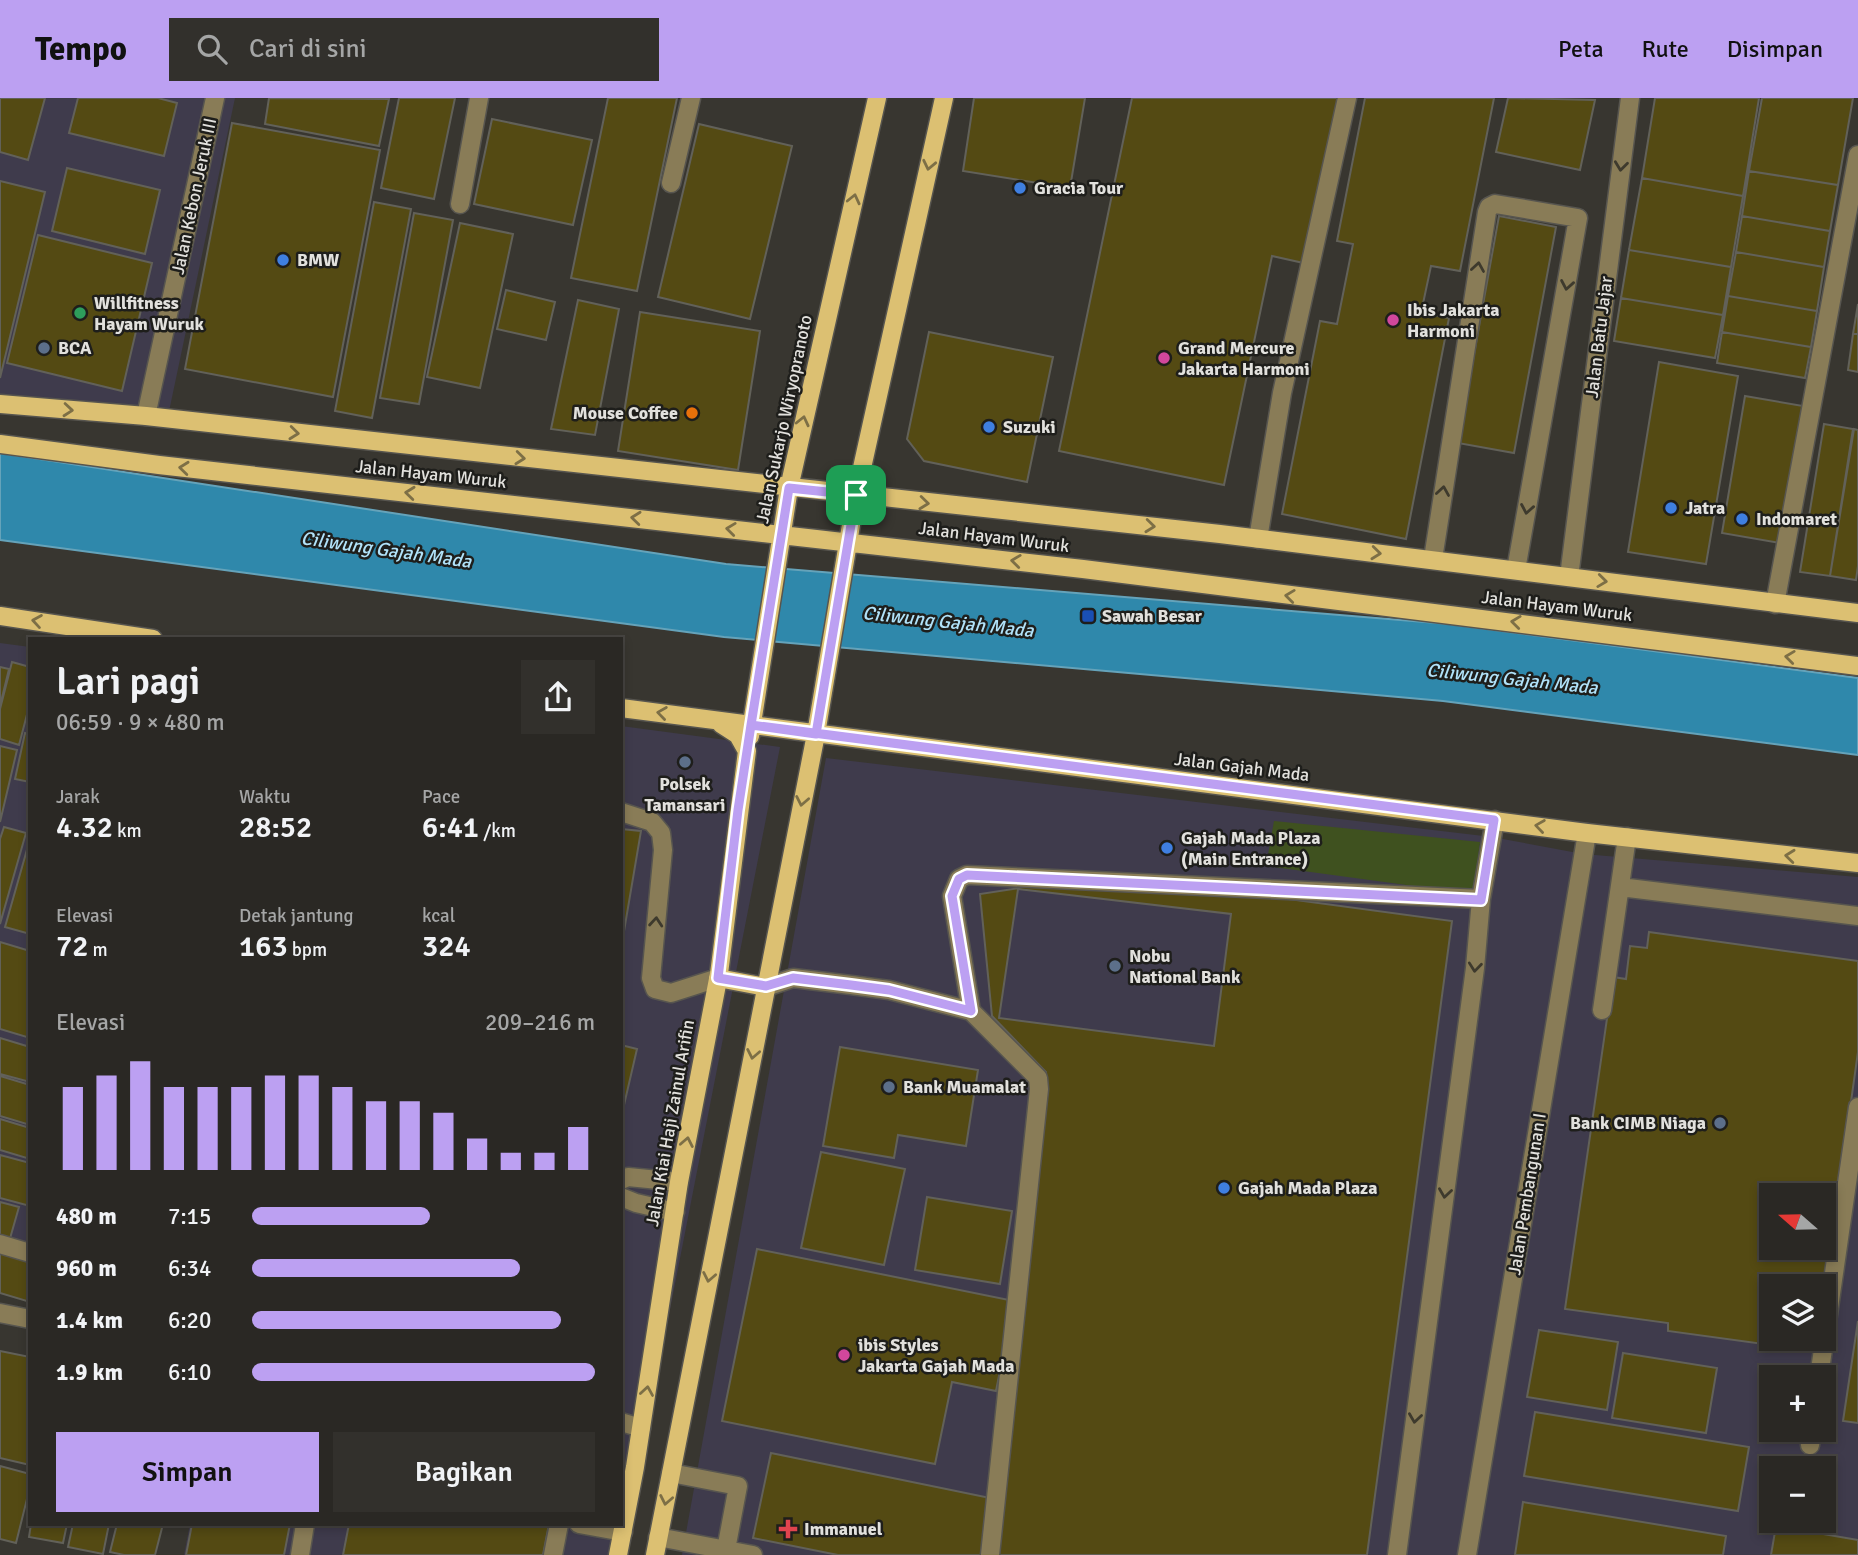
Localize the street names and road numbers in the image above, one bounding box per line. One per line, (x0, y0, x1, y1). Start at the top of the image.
street label: Jalan Kebon Jeruk III (167, 116, 221, 276)
street label: Jalan Batu Jajar (1581, 275, 1617, 399)
street label: Jalan Sukarjo Wiryopranoto (751, 313, 817, 525)
street label: Jalan Hayam Wuruk (354, 455, 508, 493)
street label: Jalan Hayam Wuruk (917, 517, 1071, 557)
street label: Jalan Hayam Wuruk (1480, 586, 1634, 626)
street label: Jalan Gajah Mada (1173, 748, 1311, 786)
street label: Jalan Kiai Haji Zainul Arifin (641, 1018, 699, 1228)
street label: Jalan Pembangunan I (1503, 1111, 1551, 1277)

